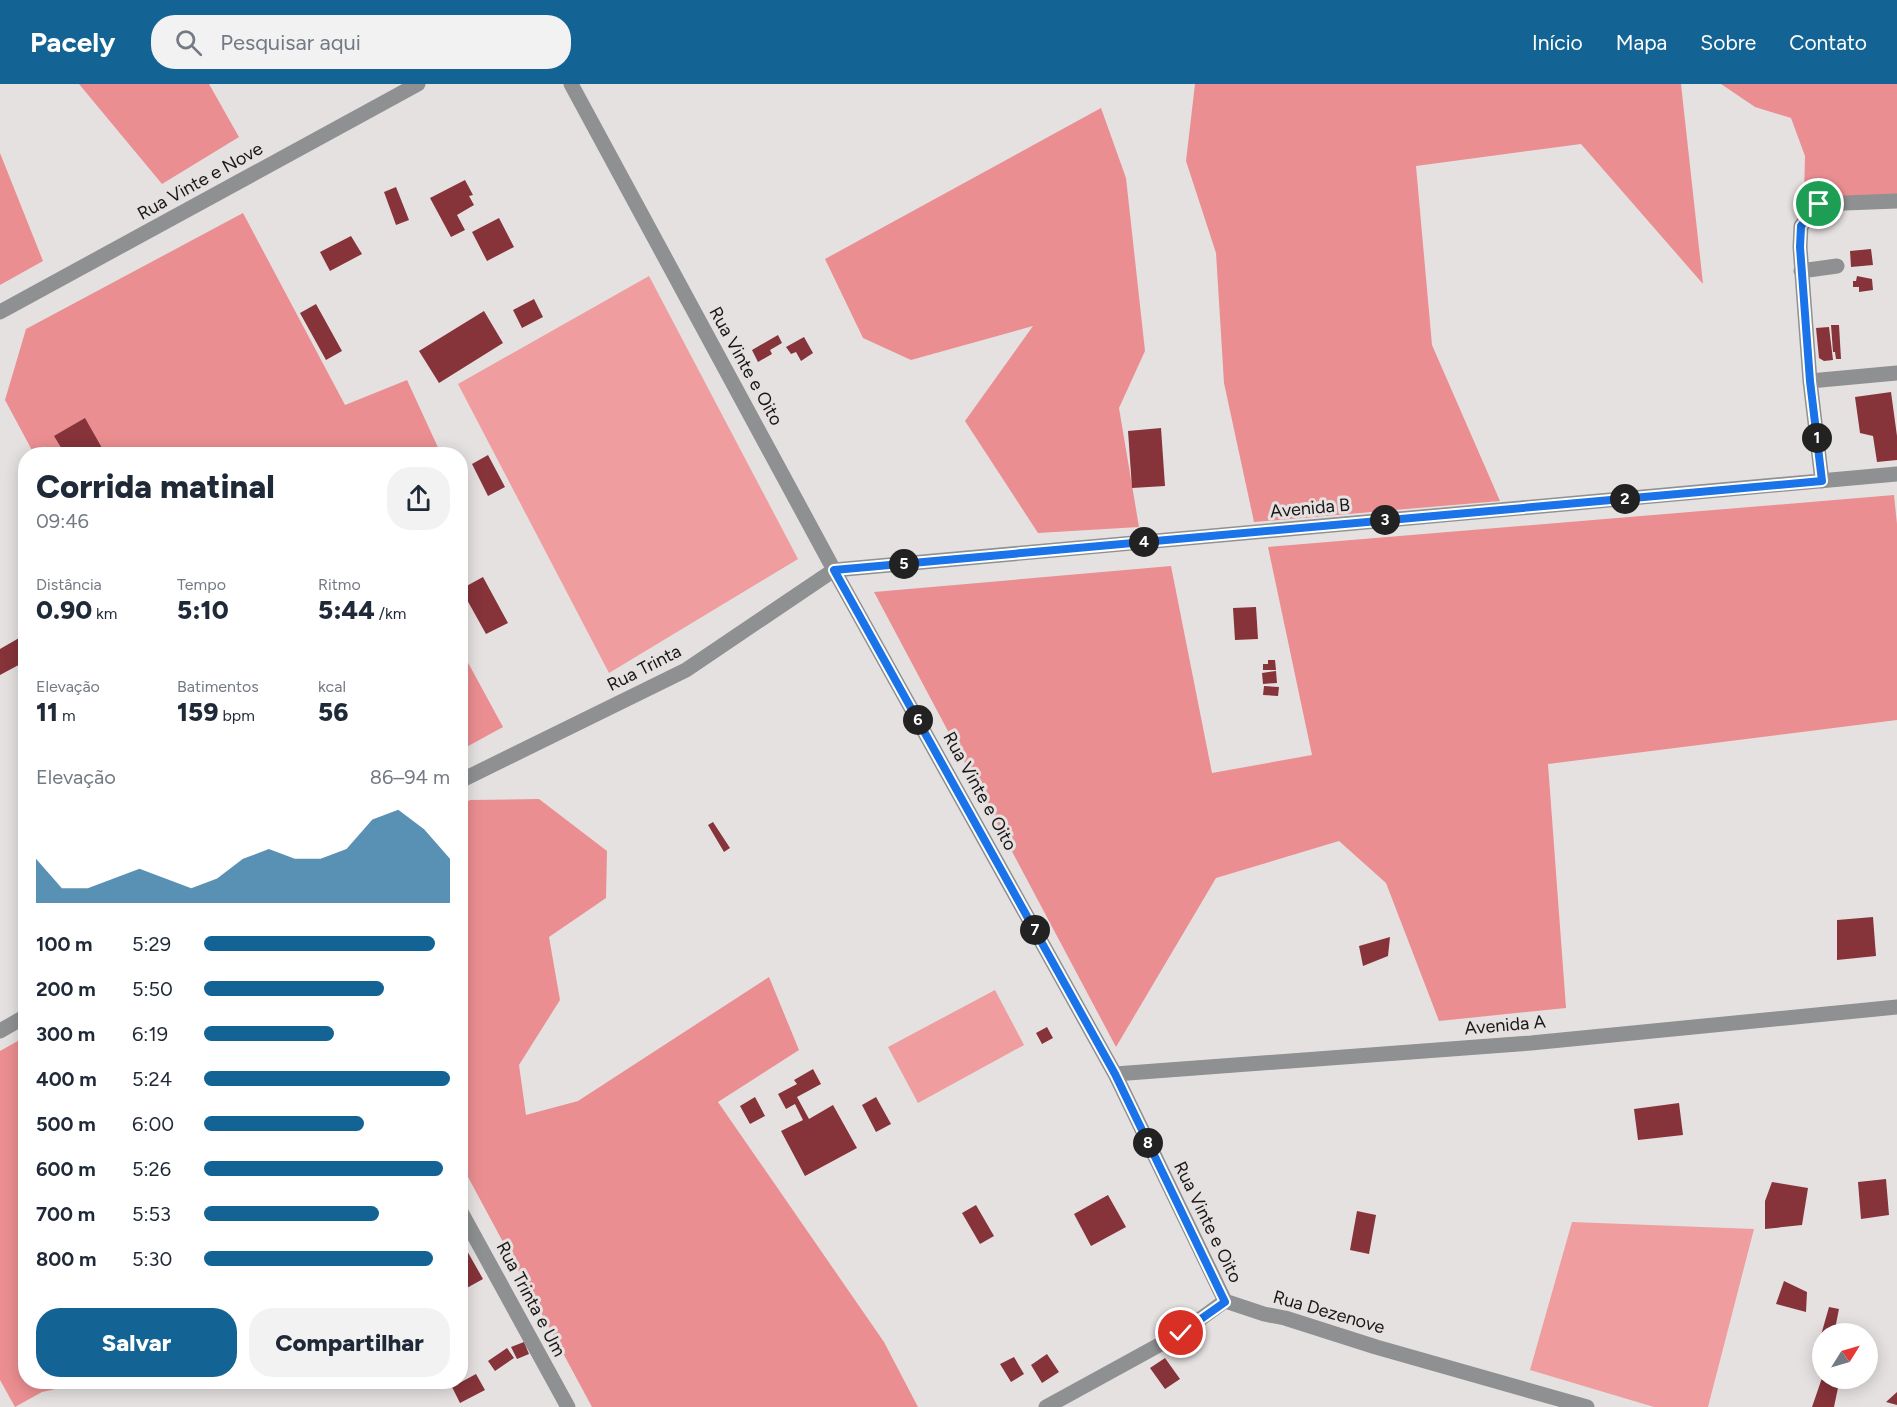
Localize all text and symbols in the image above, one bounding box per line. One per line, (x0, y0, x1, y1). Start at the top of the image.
search box (151, 15, 571, 69)
text: Pacely (30, 25, 115, 59)
icon: search (172, 26, 205, 59)
text: Pesquisar aqui (220, 29, 361, 56)
text: Início (1532, 30, 1583, 55)
text: Mapa (1616, 30, 1667, 55)
text: Sobre (1700, 30, 1756, 55)
text: Contato (1789, 30, 1867, 55)
street label: Rua Vinte e Nove (133, 137, 267, 225)
pin (1793, 178, 1844, 229)
icon: arrive (1802, 187, 1835, 220)
street label: Rua Vinte e Oito (704, 303, 788, 429)
pin: 1 (1802, 423, 1832, 453)
text: 1 (1814, 428, 1820, 447)
text: Corrida matinal (36, 467, 275, 506)
button: share (387, 467, 450, 530)
pin: 2 (1610, 484, 1640, 514)
text: 2 (1620, 489, 1630, 508)
street label: Avenida B (1269, 494, 1351, 522)
pin: 3 (1370, 505, 1400, 535)
text: 09:46 (36, 509, 89, 533)
text: 3 (1381, 510, 1389, 529)
pin: 4 (1129, 527, 1159, 557)
text: 4 (1139, 532, 1149, 551)
pin: 5 (889, 549, 919, 579)
text: 5 (899, 554, 909, 573)
text: Distância (36, 575, 102, 594)
text: Tempo (177, 575, 226, 594)
text: Ritmo (318, 575, 361, 594)
text: 0.90 (36, 594, 92, 626)
text: 5:10 (177, 594, 229, 626)
text: 5:44 (318, 594, 375, 626)
text: km (92, 604, 117, 623)
text: /km (375, 604, 406, 623)
street label: Rua Trinta (603, 640, 685, 696)
text: Elevação (36, 677, 100, 696)
text: Batimentos (177, 677, 259, 696)
text: kcal (318, 677, 346, 696)
text: 11 (36, 696, 58, 728)
text: 159 (177, 696, 219, 728)
text: 56 (318, 696, 348, 728)
pin: 6 (903, 705, 933, 735)
text: m (58, 706, 76, 725)
text: bpm (219, 706, 255, 725)
text: 6 (913, 710, 923, 729)
street label: Rua Vinte e Oito (938, 728, 1022, 854)
text: Elevação (36, 765, 116, 789)
text: 86–94 m (370, 765, 450, 789)
pin: 7 (1020, 915, 1050, 945)
text: 7 (1031, 920, 1039, 939)
text: 100 m (36, 932, 93, 956)
text: 5:29 (132, 932, 171, 956)
text: 200 m (36, 977, 96, 1001)
text: 5:50 (132, 977, 173, 1001)
street label: Avenida A (1463, 1010, 1547, 1040)
text: 300 m (36, 1022, 95, 1046)
text: 6:19 (132, 1022, 168, 1046)
text: 400 m (36, 1067, 97, 1091)
text: 5:24 (132, 1067, 172, 1091)
text: 500 m (36, 1112, 96, 1136)
text: 6:00 (132, 1112, 174, 1136)
pin: 8 (1133, 1128, 1163, 1158)
text: 8 (1143, 1133, 1153, 1152)
text: 600 m (36, 1157, 96, 1181)
text: 5:26 (132, 1157, 171, 1181)
street label: Rua Vinte e Oito (1169, 1158, 1247, 1286)
text: 700 m (36, 1202, 95, 1226)
text: 5:53 (132, 1202, 171, 1226)
street label: Rua Trinta e Um (491, 1238, 571, 1360)
text: 800 m (36, 1247, 96, 1271)
text: 5:30 (132, 1247, 172, 1271)
street label: Rua Dezenove (1271, 1286, 1387, 1338)
pin (1155, 1307, 1206, 1358)
button: Salvar (36, 1308, 237, 1377)
button: Compartilhar (249, 1308, 450, 1377)
icon: check (1164, 1316, 1197, 1349)
north arrow (1812, 1323, 1878, 1389)
map controls (1812, 1323, 1878, 1389)

